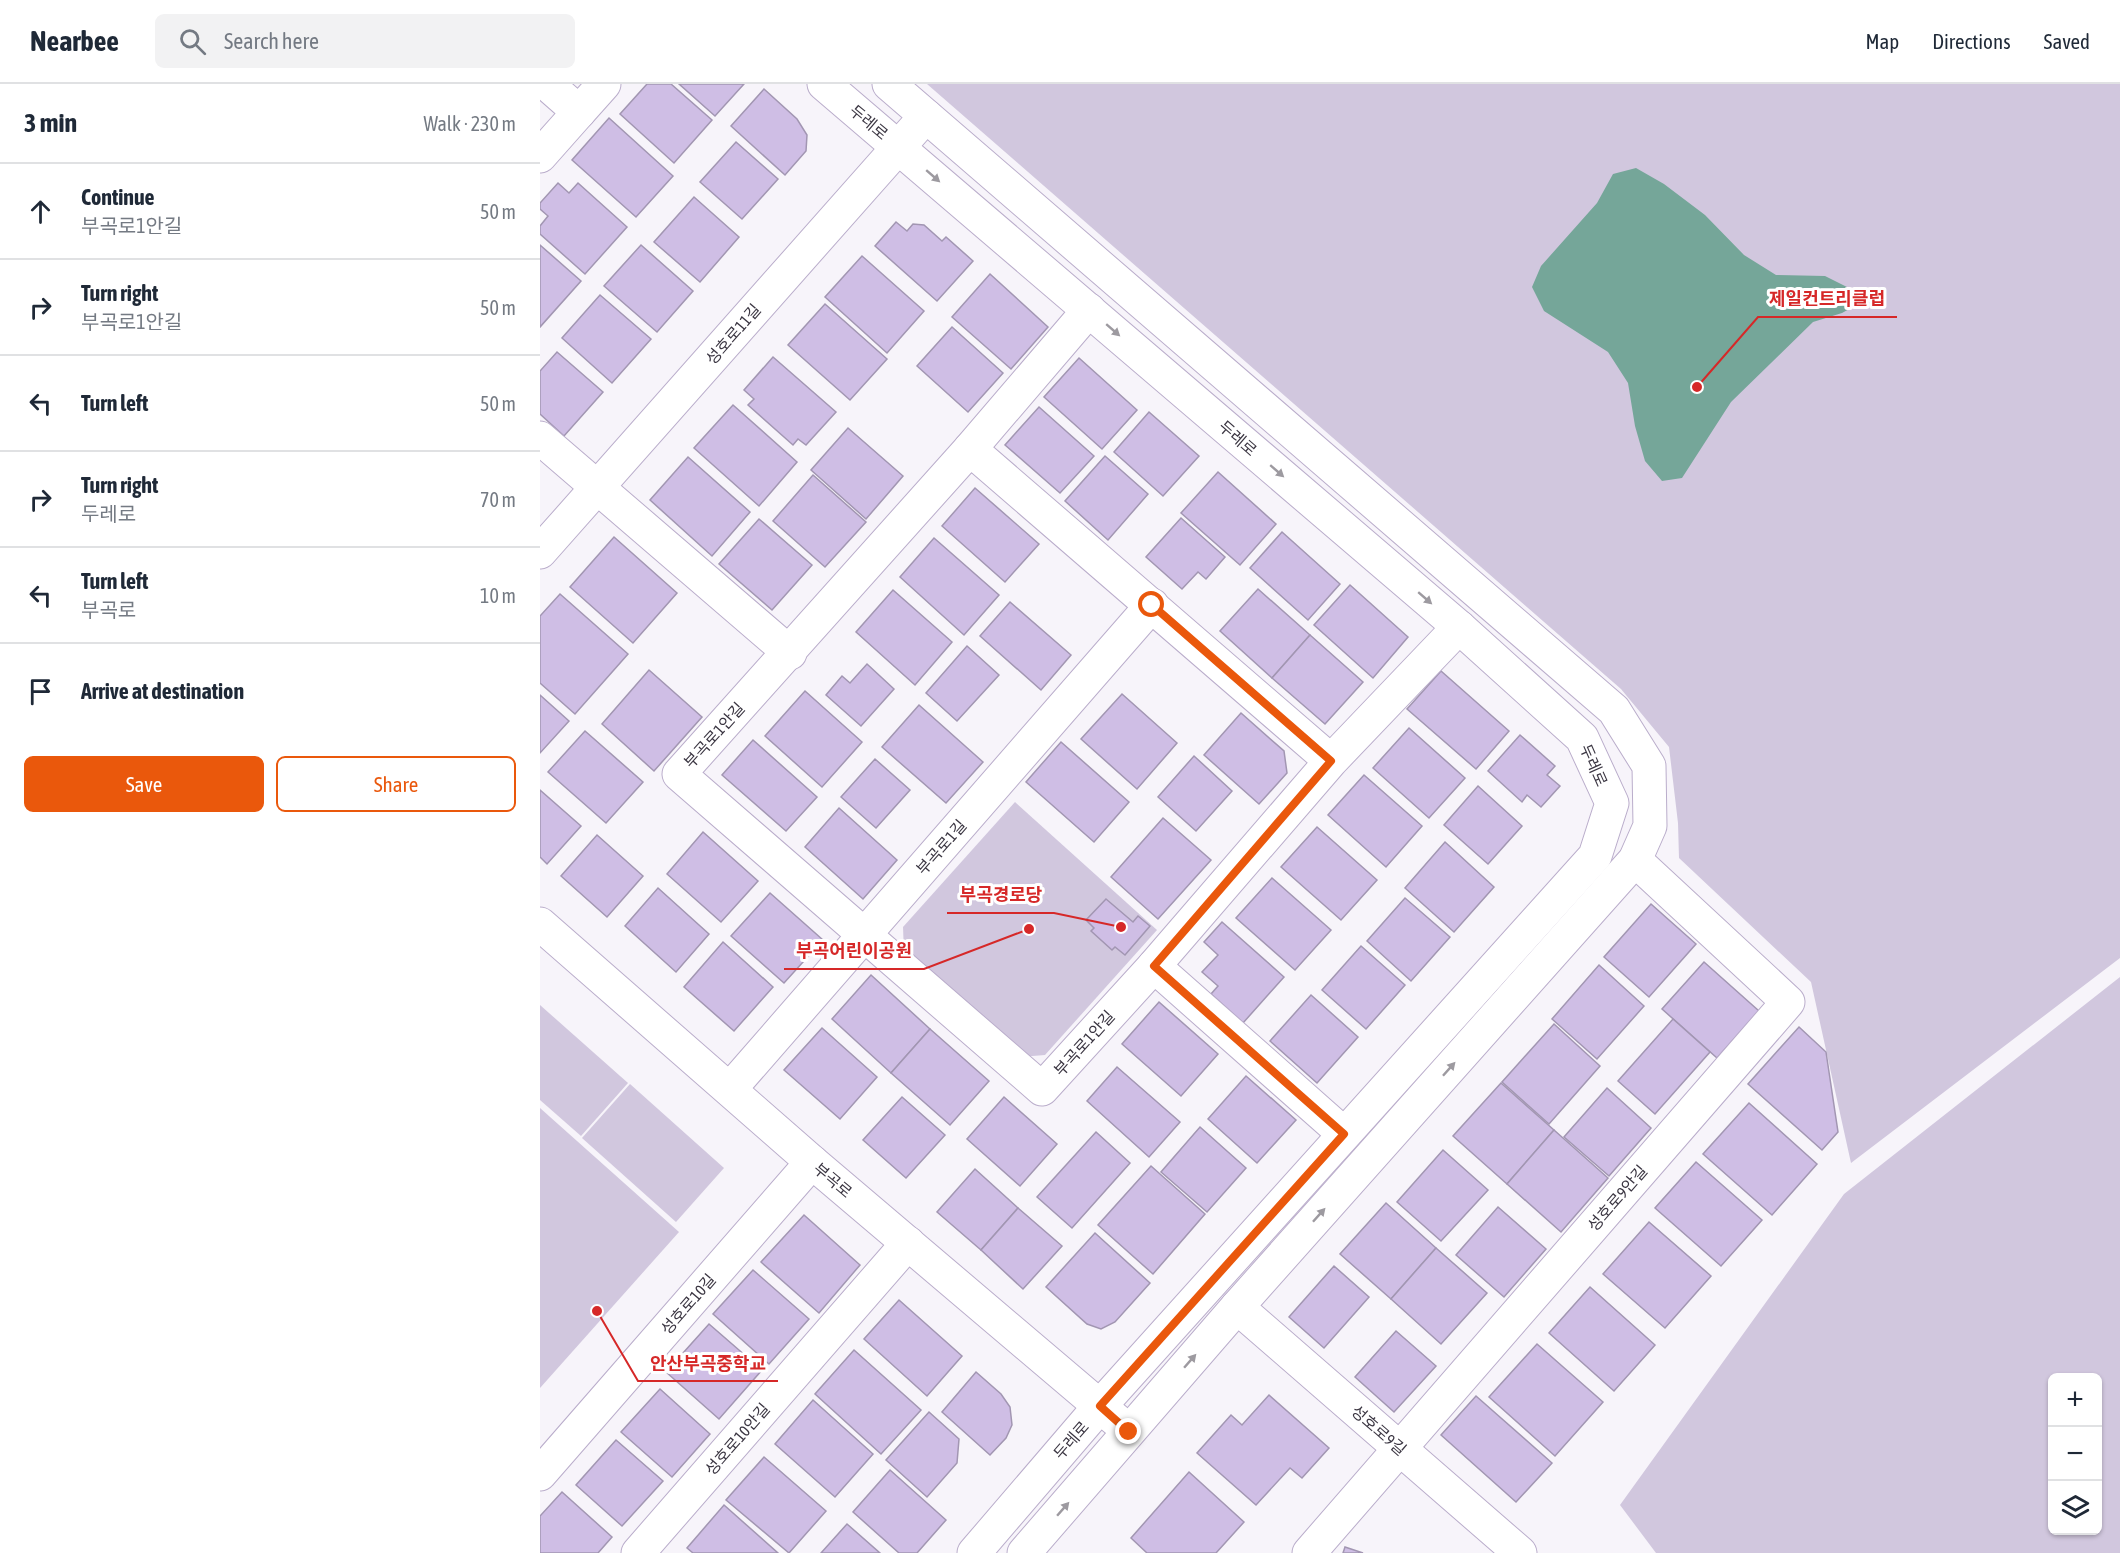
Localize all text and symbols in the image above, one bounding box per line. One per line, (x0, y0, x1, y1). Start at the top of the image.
search box (155, 14, 575, 68)
text: Nearbee (30, 25, 119, 57)
icon: search (176, 25, 209, 58)
text: Search here (224, 28, 319, 54)
text: Map (1865, 29, 1899, 53)
text: Directions (1932, 29, 2011, 53)
text: Saved (2044, 29, 2090, 53)
street label: 두레로 (846, 101, 892, 143)
text: 3 min (24, 108, 77, 138)
text: Walk · 230 m (424, 112, 516, 135)
one-way arrow (925, 169, 940, 182)
text: Continue (81, 184, 155, 210)
icon: ahead (24, 195, 57, 228)
text: 50 m (480, 200, 516, 223)
text: 부곡로1안길 (81, 214, 182, 237)
text: Turn right (81, 280, 158, 306)
callout: 제일컨트리클럽 (1758, 281, 1897, 317)
text: 제일컨트리클럽 (1769, 288, 1885, 309)
icon: right (24, 291, 57, 324)
text: 50 m (480, 296, 516, 319)
street label: 성호로11길 (702, 300, 764, 368)
text: 부곡로1안길 (81, 310, 182, 333)
one-way arrow (1105, 324, 1121, 337)
icon: left (24, 387, 57, 420)
text: Turn left (81, 390, 148, 416)
text: 50 m (480, 392, 516, 415)
street label: 두레로 (1215, 417, 1261, 459)
one-way arrow (1269, 464, 1284, 477)
text: Turn right (81, 472, 158, 498)
icon: right (24, 483, 57, 516)
text: 70 m (480, 488, 516, 511)
text: 두레로 (81, 502, 136, 525)
text: Turn left (81, 568, 148, 594)
icon: left (24, 579, 57, 612)
text: 10 m (480, 584, 516, 607)
route start (1138, 591, 1164, 617)
one-way arrow (1417, 591, 1432, 604)
text: 부곡로 (81, 598, 136, 621)
icon: arrive (24, 675, 57, 708)
text: Arrive at destination (81, 678, 244, 704)
street label: 부곡로1안길 (680, 699, 748, 771)
street label: 두레로 (1577, 741, 1611, 789)
button: Save (24, 756, 264, 812)
button: Share (276, 756, 516, 812)
street label: 부곡로1길 (912, 816, 970, 878)
callout: 부곡경로당 (947, 877, 1054, 913)
text: 부곡경로당 (960, 884, 1042, 905)
callout: 부곡어린이공원 (784, 933, 924, 969)
text: 부곡어린이공원 (796, 940, 912, 961)
street label: 부곡로1안길 (1050, 1007, 1118, 1079)
one-way arrow (1442, 1062, 1455, 1077)
street label: 부곡로 (810, 1159, 856, 1201)
street label: 성호로9안길 (1584, 1161, 1650, 1235)
one-way arrow (1312, 1208, 1325, 1223)
street label: 성호로10길 (657, 1270, 719, 1338)
callout: 안산부곡중학교 (638, 1345, 778, 1381)
text: 안산부곡중학교 (650, 1353, 766, 1374)
one-way arrow (1183, 1354, 1197, 1369)
map controls (2048, 1373, 2102, 1535)
button: + (2048, 1373, 2102, 1427)
street label: 성호로10안길 (701, 1400, 773, 1478)
street label: 성호로9길 (1348, 1401, 1410, 1459)
street label: 두레로 (1050, 1417, 1092, 1463)
route end (1115, 1418, 1141, 1444)
button: − (2048, 1427, 2102, 1481)
button: layers (2048, 1481, 2102, 1535)
one-way arrow (1056, 1502, 1069, 1517)

